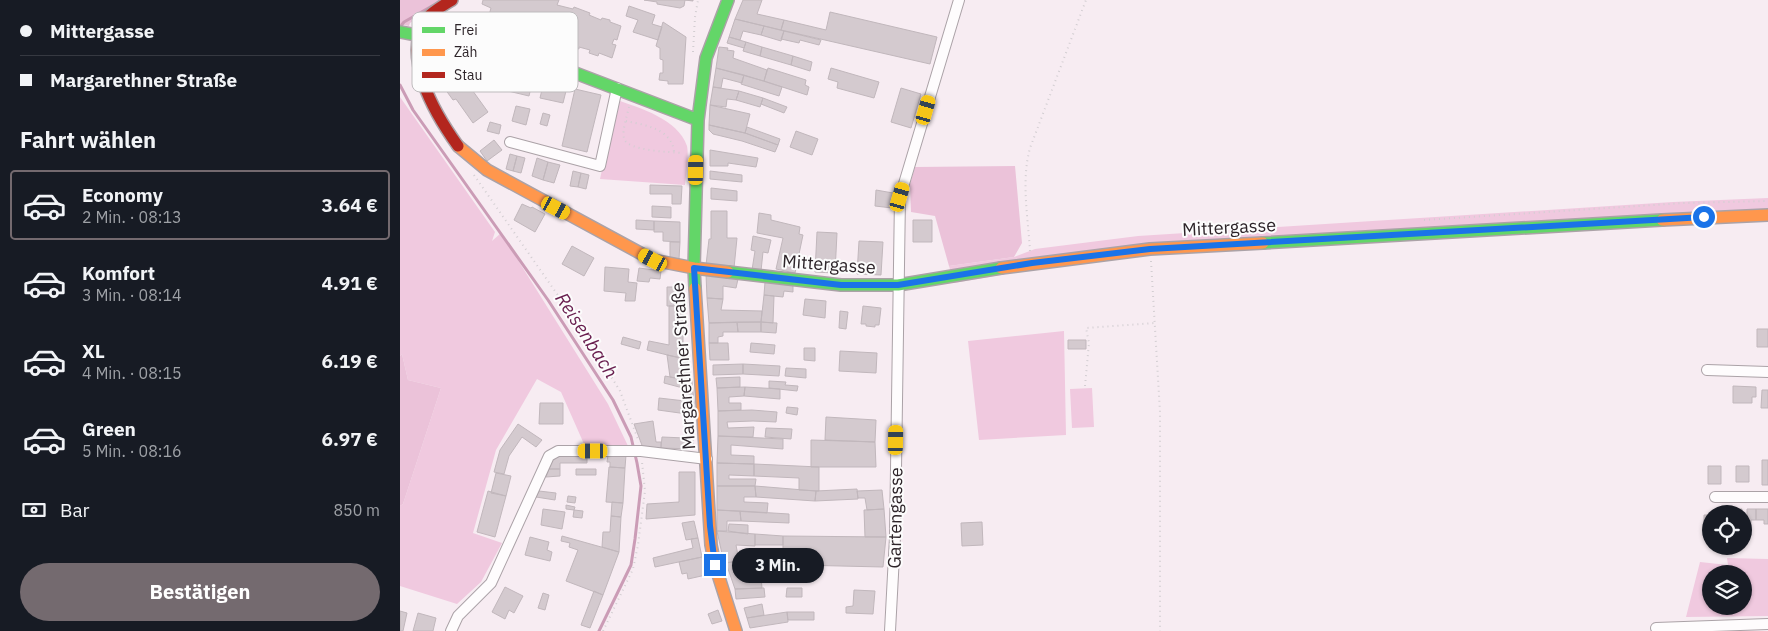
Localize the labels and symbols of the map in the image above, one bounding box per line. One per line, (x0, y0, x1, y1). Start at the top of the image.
legend (412, 12, 578, 92)
text: Frei (454, 21, 478, 39)
text: Zäh (454, 43, 478, 61)
text: Stau (454, 66, 482, 84)
car (914, 94, 937, 126)
car (688, 155, 703, 185)
car (888, 181, 911, 213)
car (539, 194, 572, 222)
route start (1693, 206, 1715, 228)
street label: Mittergasse (1181, 213, 1277, 241)
car (636, 246, 669, 274)
street label: Mittergasse (781, 249, 877, 279)
street label: Margarethner Straße (666, 281, 700, 450)
water label: Reisenbach (550, 288, 624, 382)
car (888, 425, 903, 455)
car (578, 444, 608, 459)
street label: Gartengasse (883, 467, 907, 569)
callout: 3 Min. (732, 548, 825, 582)
route end (704, 554, 726, 576)

